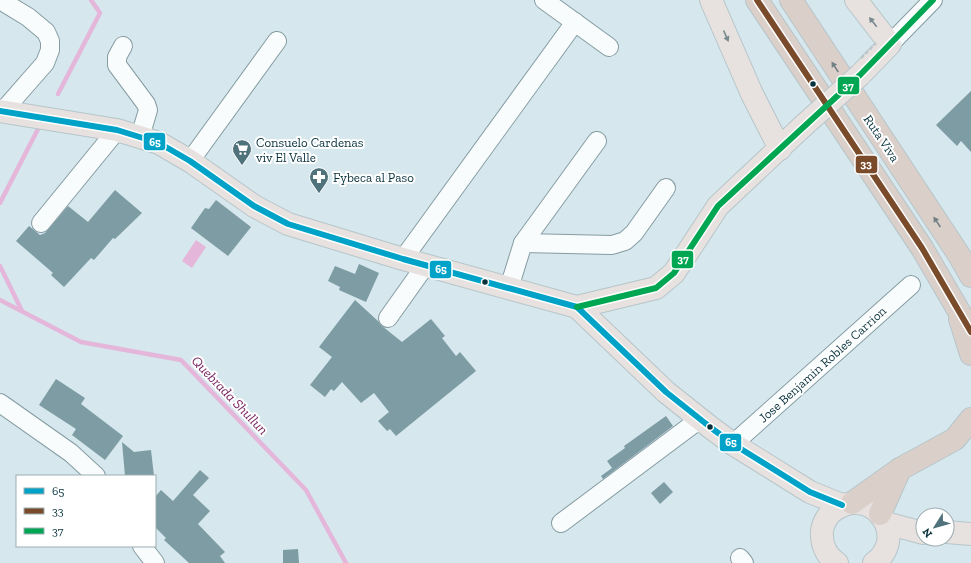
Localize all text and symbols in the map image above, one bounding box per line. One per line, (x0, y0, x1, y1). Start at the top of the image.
one-way arrow (869, 16, 877, 27)
one-way arrow (723, 30, 729, 41)
one-way arrow (831, 62, 839, 72)
line badge: 37 (837, 76, 860, 95)
unlabelled marker (808, 79, 818, 89)
text: 37 (842, 80, 854, 93)
street label: Ruta Viva (860, 112, 903, 165)
line badge: 65 (143, 132, 166, 151)
place label: Consuelo Cardenas viv El Valle (256, 135, 364, 165)
text: 65 (149, 136, 161, 149)
supermarket icon: Consuelo Cardenas viv El Valle (231, 138, 253, 166)
line badge: 33 (855, 155, 878, 174)
text: 33 (860, 158, 872, 171)
pharmacy icon: Fybeca al Paso (308, 166, 330, 194)
place label: Fybeca al Paso (333, 170, 414, 185)
one-way arrow (934, 216, 941, 228)
line badge: 37 (671, 250, 694, 269)
text: 37 (677, 253, 689, 266)
line badge: 65 (429, 260, 452, 279)
text: 65 (435, 263, 447, 276)
unlabelled marker (480, 277, 490, 287)
street label: Jose Benjamin Robles Carrion (756, 303, 890, 426)
water label: Quebrada Shullun (188, 353, 271, 438)
unlabelled marker (705, 422, 715, 432)
line badge: 65 (719, 433, 742, 452)
text: 65 (725, 436, 737, 449)
legend (16, 475, 156, 547)
text: 65 (52, 484, 65, 498)
text: 33 (52, 504, 64, 518)
north arrow (915, 507, 955, 547)
text: 37 (52, 524, 64, 538)
text: N (919, 525, 935, 540)

